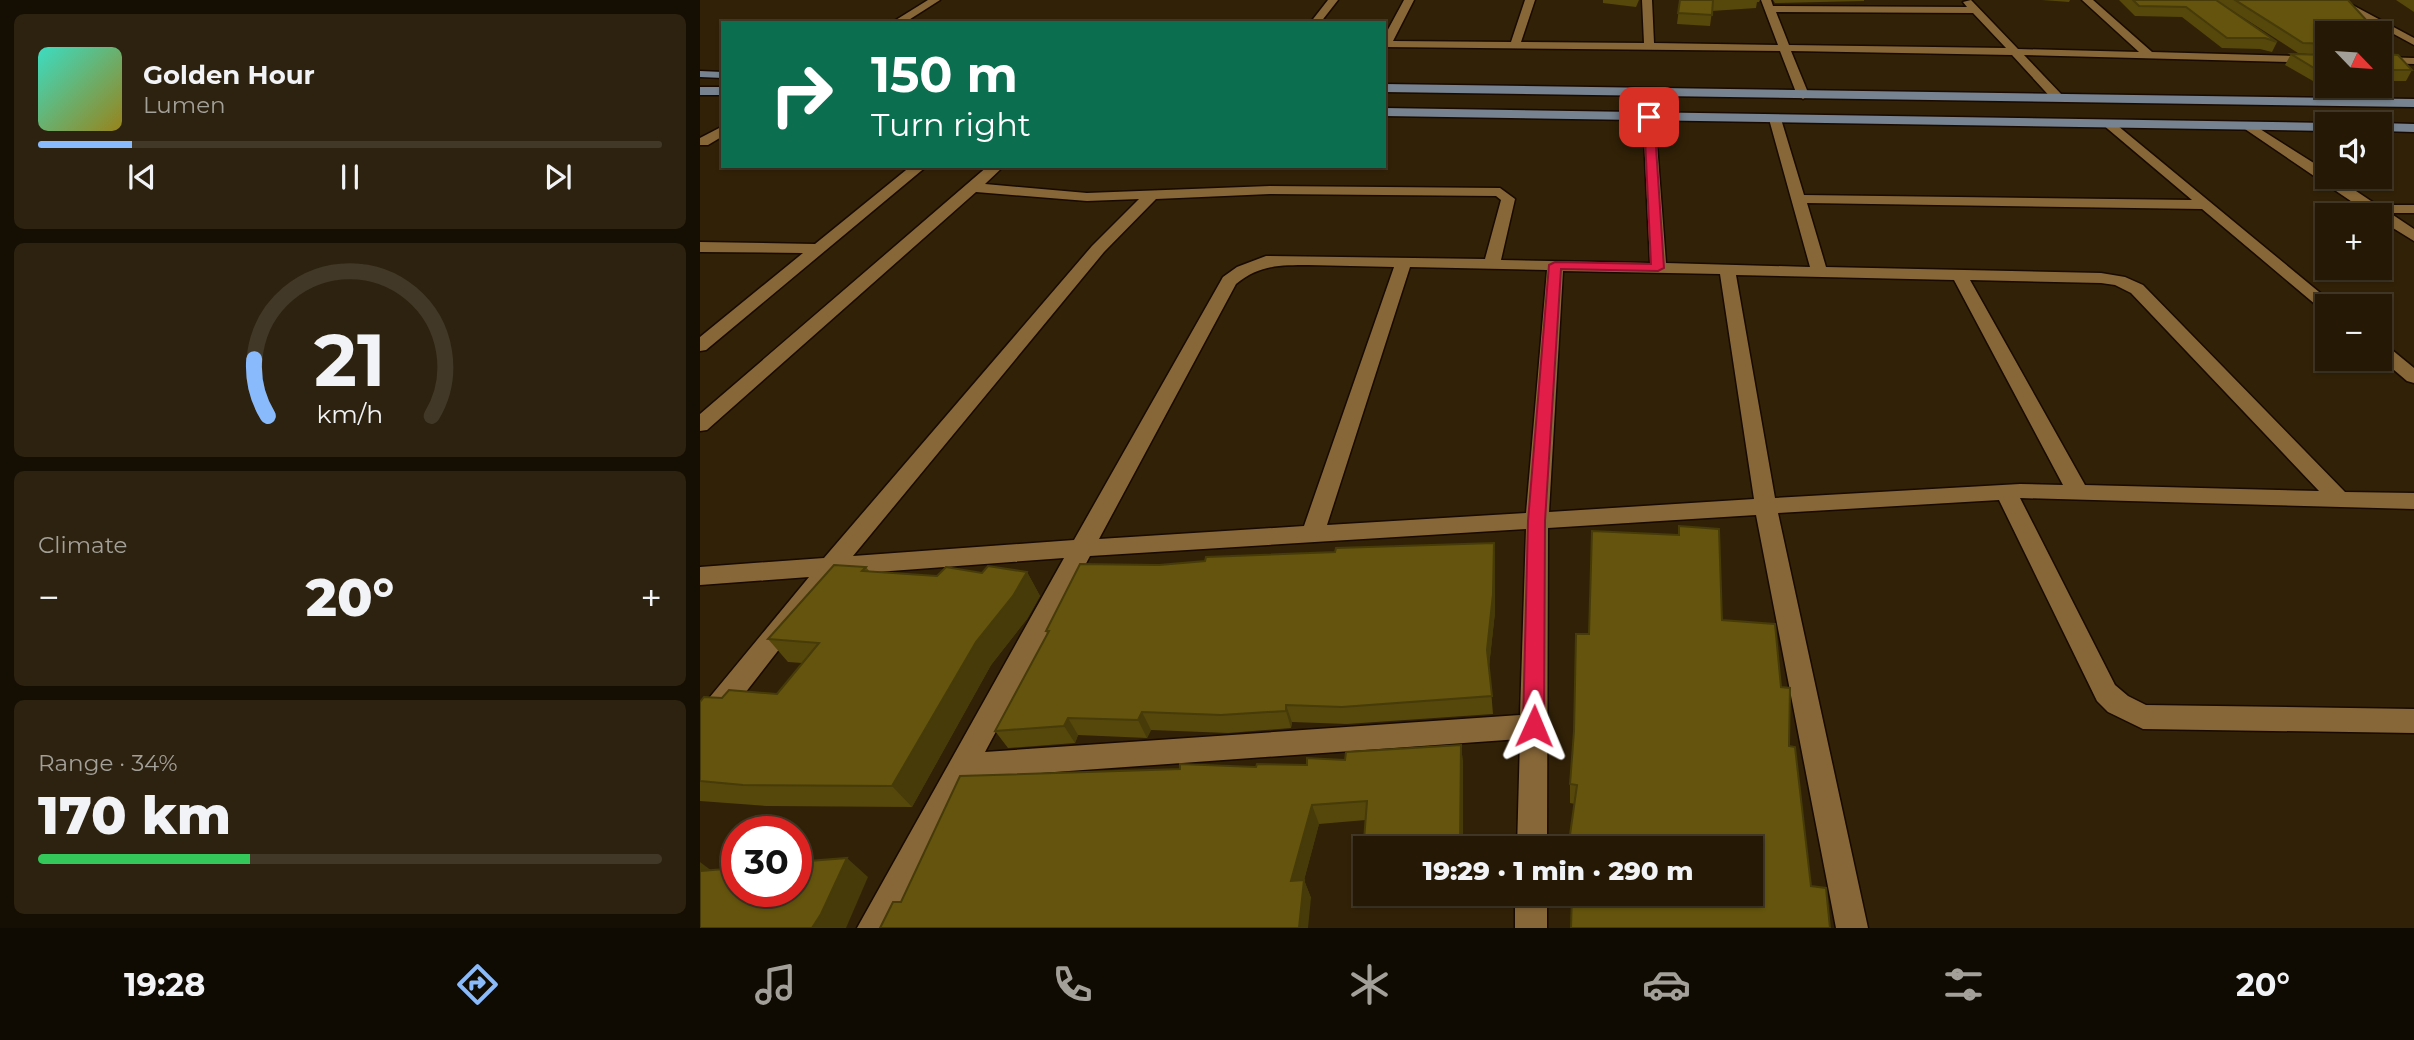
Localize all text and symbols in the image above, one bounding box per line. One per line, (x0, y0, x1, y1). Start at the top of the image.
north arrow (2315, 21, 2392, 98)
map controls (2315, 21, 2392, 371)
text: 150 m (871, 45, 1018, 104)
icon: right (756, 49, 847, 140)
text: Golden Hour (143, 59, 315, 91)
pin (1619, 87, 1679, 147)
text: Lumen (143, 91, 226, 119)
icon: arrive (1630, 98, 1668, 136)
text: Turn right (871, 105, 1031, 144)
button: sound (2315, 112, 2392, 189)
icon: previous (123, 158, 161, 196)
icon: pause (331, 158, 369, 196)
icon: next (539, 158, 577, 196)
button: + (2315, 203, 2392, 280)
button: − (2315, 294, 2392, 371)
text: 21 (314, 316, 386, 404)
text: km/h (317, 399, 383, 429)
text: Climate (38, 531, 127, 559)
text: 20° (306, 566, 394, 629)
text: − (38, 574, 60, 621)
text: + (640, 574, 662, 621)
position arrow (1497, 689, 1571, 763)
text: Range · 34% (38, 749, 178, 777)
text: 170 km (38, 784, 231, 847)
speed limit sign: 30 (721, 816, 812, 907)
text: 19:29 · 1 min · 290 m (1423, 855, 1693, 887)
icon: directions (453, 960, 502, 1009)
icon: music (751, 960, 800, 1009)
icon: phone (1048, 960, 1097, 1009)
icon: climate (1345, 960, 1394, 1009)
icon: car (1642, 960, 1691, 1009)
icon: filters (1939, 960, 1988, 1009)
text: 19:28 (124, 965, 205, 1004)
text: 20° (2236, 965, 2290, 1004)

